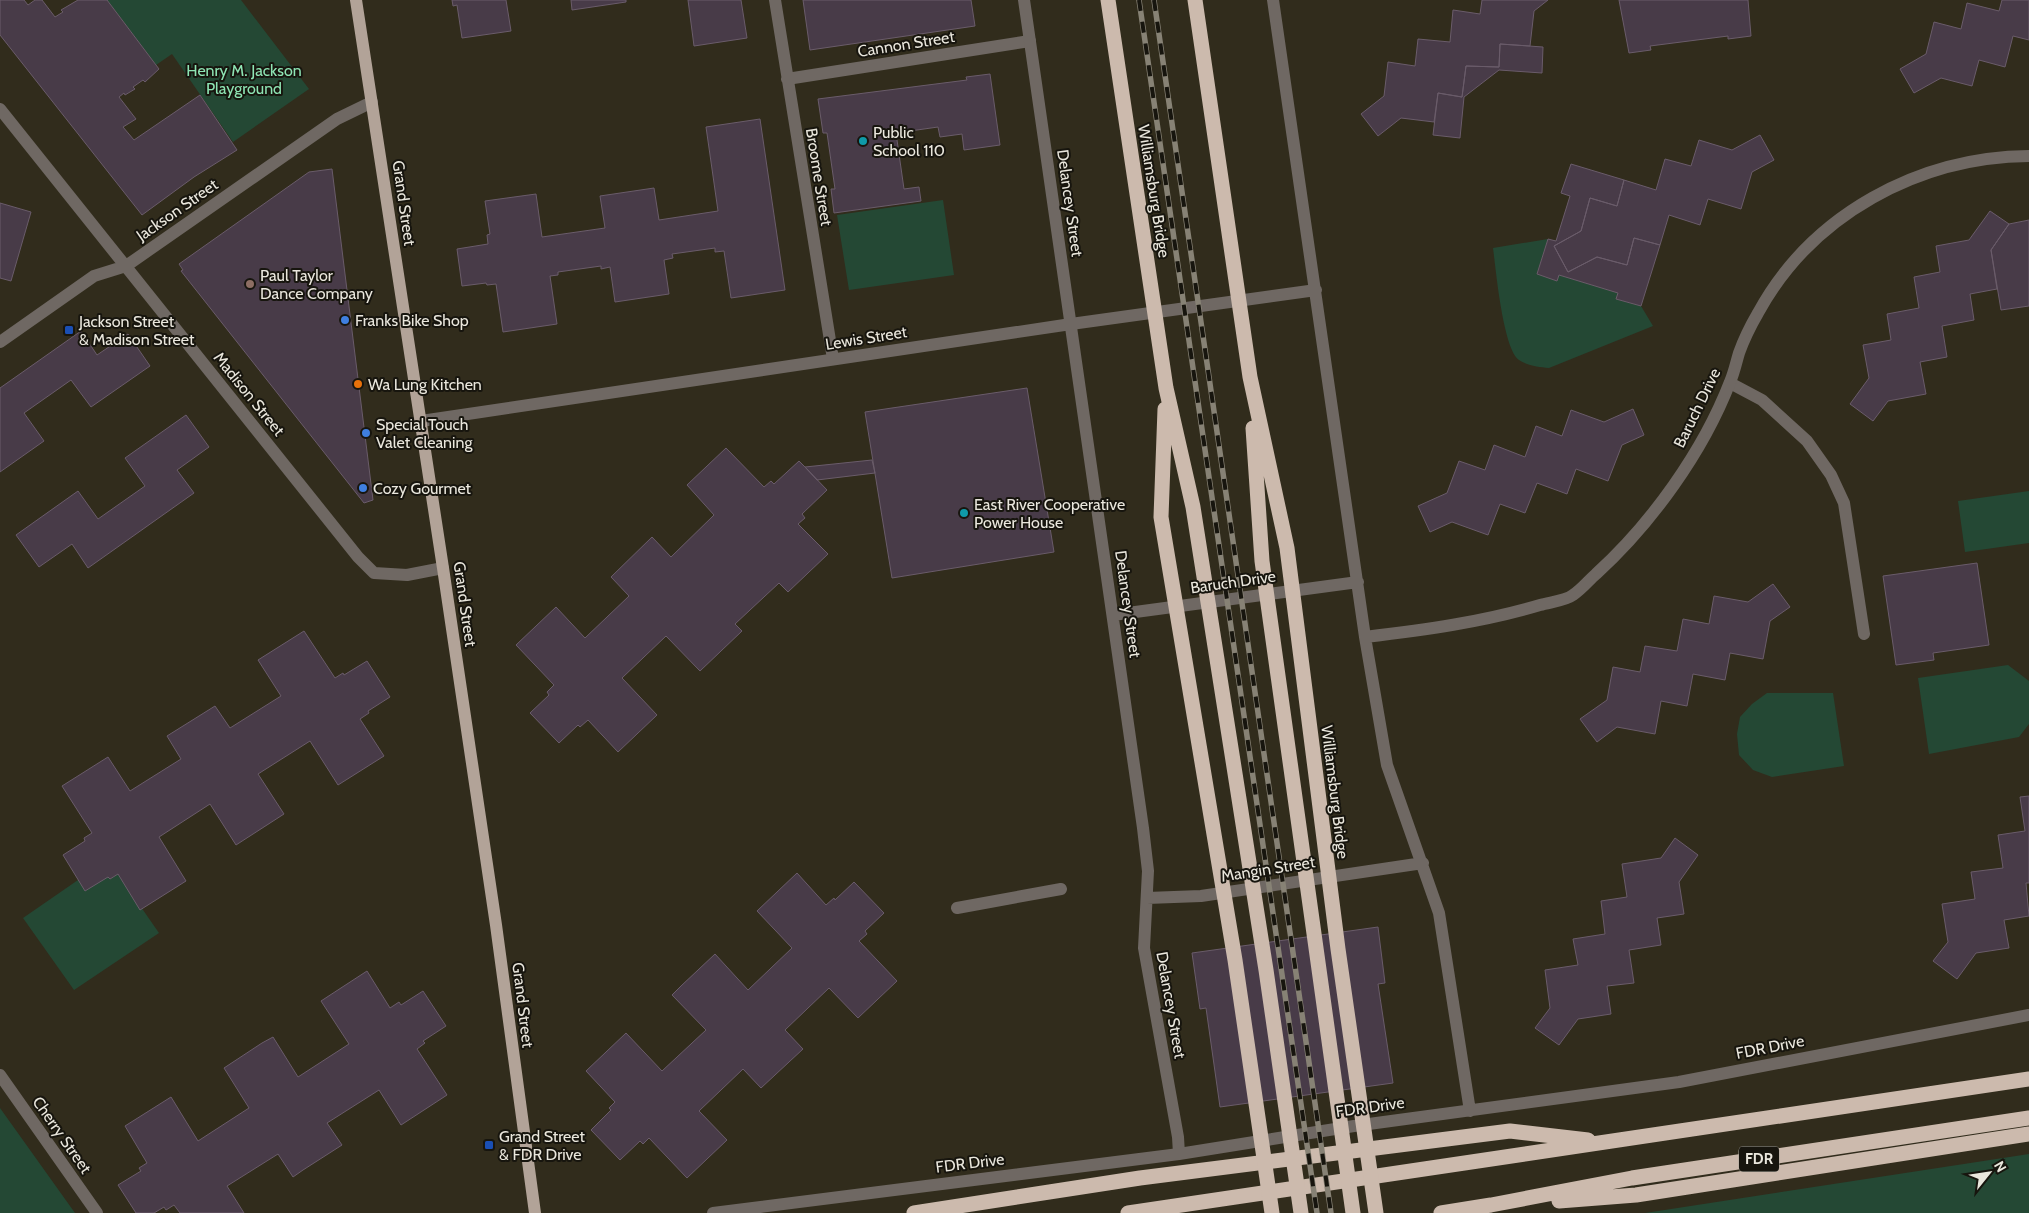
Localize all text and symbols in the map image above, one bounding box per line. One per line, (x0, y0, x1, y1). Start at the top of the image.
street label: Cannon Street (856, 27, 956, 61)
park label: Henry M. Jackson Playground (186, 61, 302, 98)
place label: Public School 110 (873, 123, 945, 160)
street label: Williamsburg Bridge (1134, 123, 1174, 259)
street label: Broome Street (802, 127, 836, 228)
marker: Public School 110 (857, 135, 869, 147)
street label: Delancey Street (1053, 148, 1087, 258)
street label: Grand Street (389, 159, 419, 247)
street label: Jackson Street (132, 175, 222, 246)
place label: Paul Taylor Dance Company (260, 266, 373, 303)
marker: Paul Taylor Dance Company (244, 278, 256, 290)
place label: Franks Bike Shop (355, 311, 469, 330)
place label: Jackson Street & Madison Street (78, 312, 195, 349)
marker: Franks Bike Shop (339, 314, 351, 326)
street label: Lewis Street (824, 322, 909, 354)
marker: Jackson Street & Madison Street (63, 324, 75, 336)
street label: Madison Street (210, 348, 289, 440)
street label: Baruch Drive (1670, 365, 1724, 451)
place label: Wa Lung Kitchen (368, 375, 482, 394)
marker: Wa Lung Kitchen (352, 378, 364, 390)
place label: Special Touch Valet Cleaning (376, 415, 473, 452)
marker: Special Touch Valet Cleaning (360, 427, 372, 439)
place label: Cozy Gourmet (373, 479, 472, 498)
marker: Cozy Gourmet (357, 482, 369, 494)
place label: East River Cooperative Power House (974, 495, 1125, 532)
marker: East River Cooperative Power House (958, 507, 970, 519)
street label: Delancey Street (1111, 549, 1145, 659)
street label: Grand Street (450, 560, 480, 648)
street label: Baruch Drive (1189, 567, 1277, 597)
street label: Williamsburg Bridge (1317, 724, 1353, 860)
street label: Mangin Street (1220, 852, 1317, 886)
street label: Delancey Street (1152, 950, 1190, 1061)
street label: Grand Street (508, 961, 538, 1049)
street label: FDR Drive (1734, 1031, 1806, 1063)
street label: Cherry Street (29, 1093, 96, 1178)
street label: FDR Drive (1334, 1093, 1406, 1121)
place label: Grand Street & FDR Drive (499, 1127, 585, 1164)
marker: Grand Street & FDR Drive (483, 1139, 495, 1151)
road number: FDR (1739, 1146, 1779, 1172)
north arrow (1964, 1148, 2014, 1198)
street label: FDR Drive (935, 1149, 1005, 1177)
text: N (1990, 1158, 2011, 1175)

